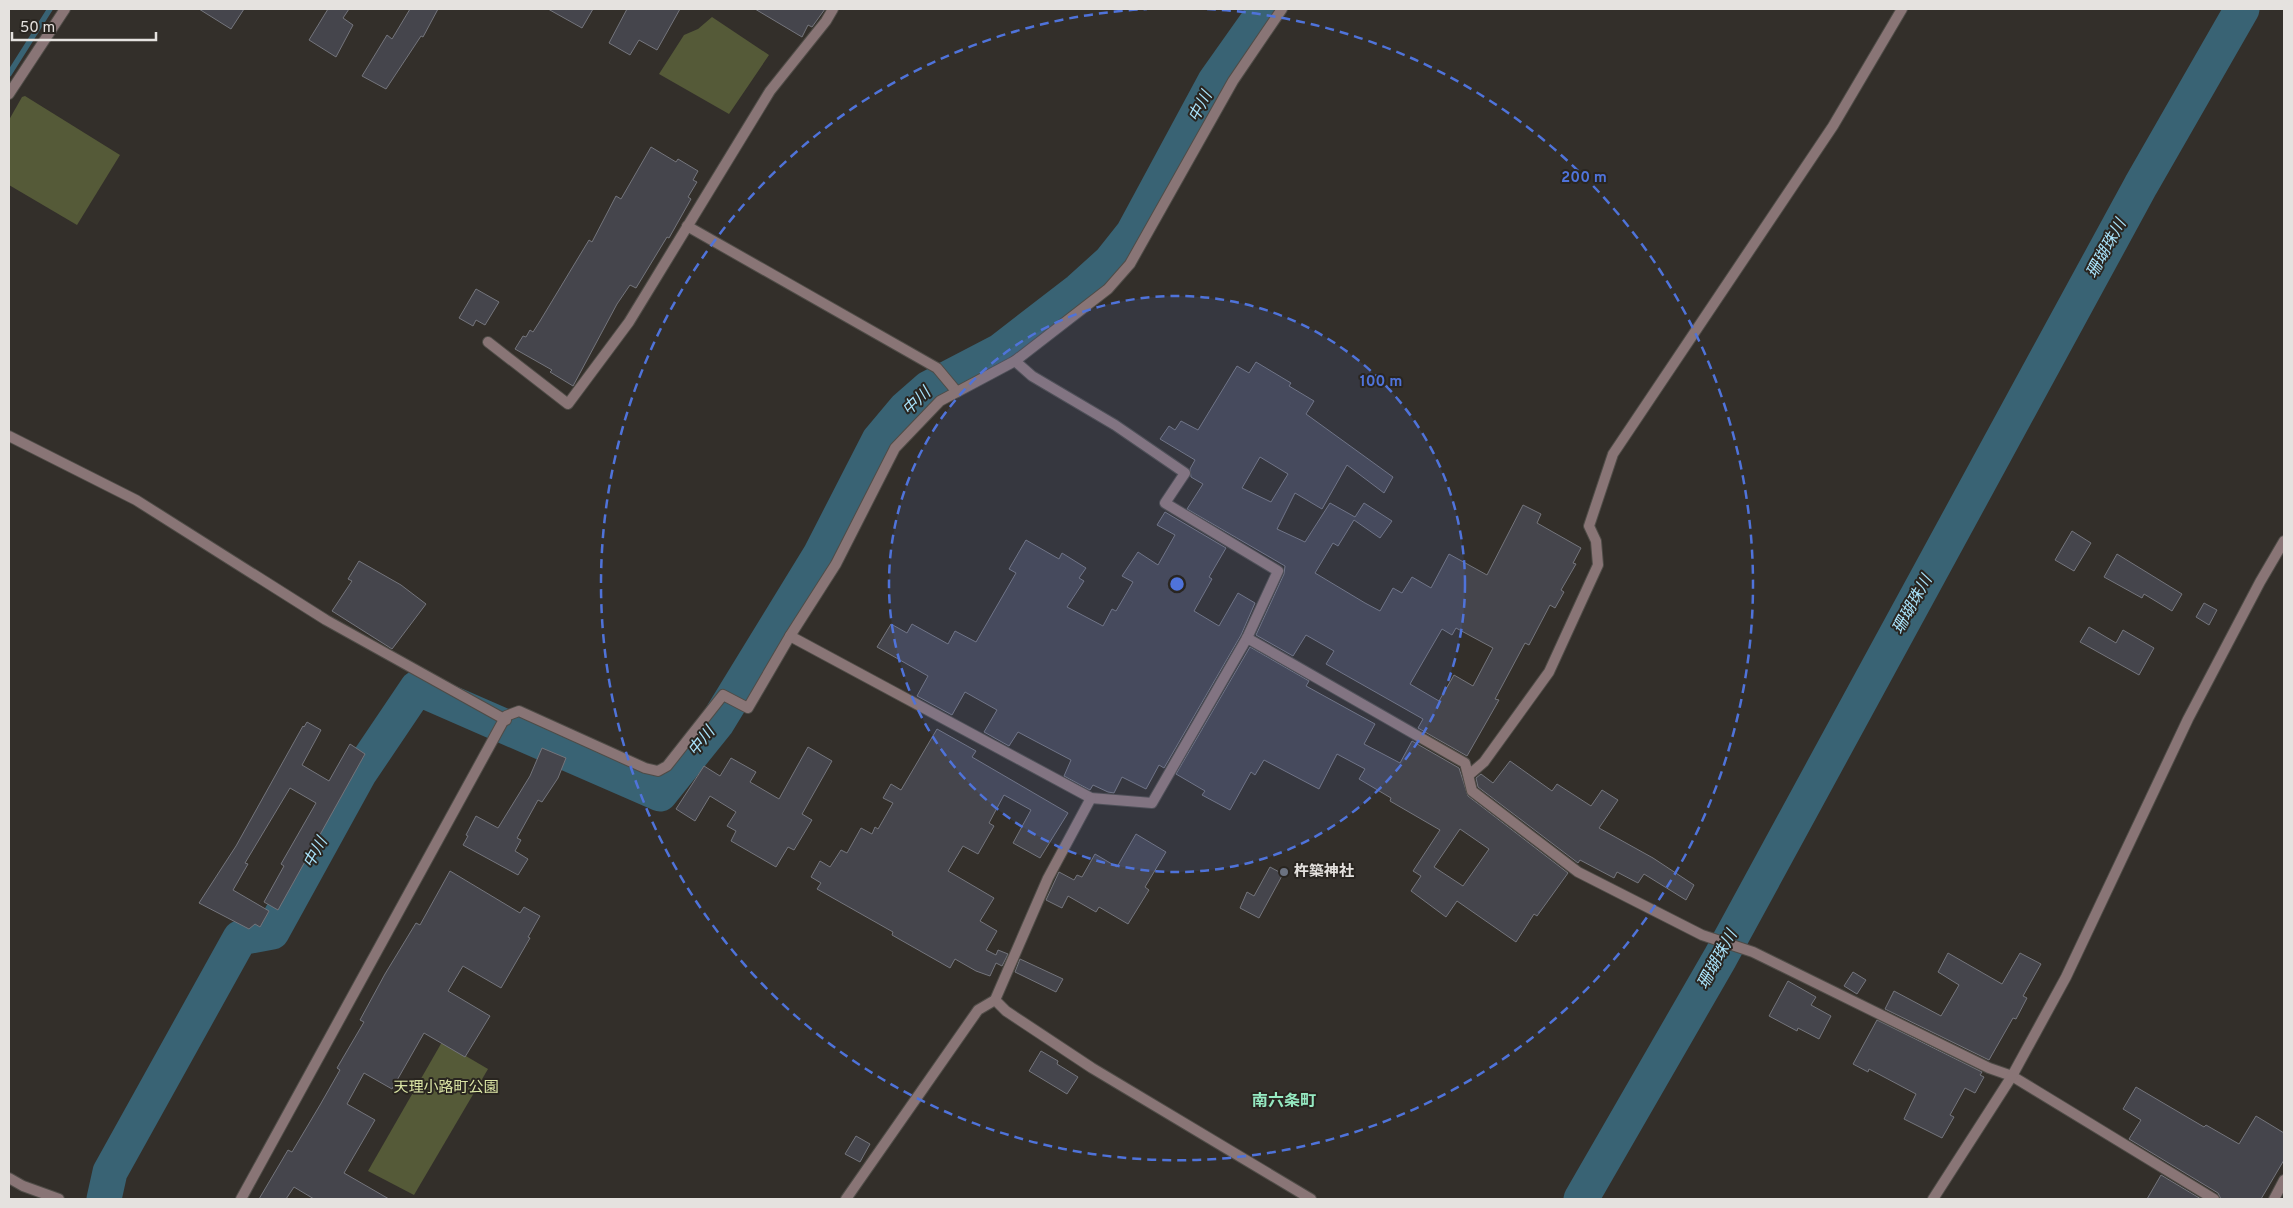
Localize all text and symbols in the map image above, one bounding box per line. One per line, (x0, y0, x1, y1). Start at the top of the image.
scale bar (12, 10, 156, 42)
text: 50 m (20, 19, 55, 38)
water label: 中川 (1185, 86, 1218, 126)
text: 200 m (1561, 169, 1607, 188)
water label: 珊瑚珠川 (2083, 214, 2132, 282)
text: 100 m (1360, 373, 1402, 392)
water label: 中川 (899, 382, 937, 420)
water label: 珊瑚珠川 (1889, 570, 1938, 638)
centre of rings (1168, 575, 1186, 593)
water label: 中川 (684, 722, 721, 761)
water label: 中川 (299, 832, 333, 872)
place label: 杵築神社 (1294, 862, 1354, 882)
marker: 杵築神社 (1278, 866, 1290, 878)
water label: 珊瑚珠川 (1694, 925, 1743, 993)
park label: 天理小路町公園 (393, 1079, 499, 1098)
district label: 南六条町 (1252, 1092, 1316, 1112)

